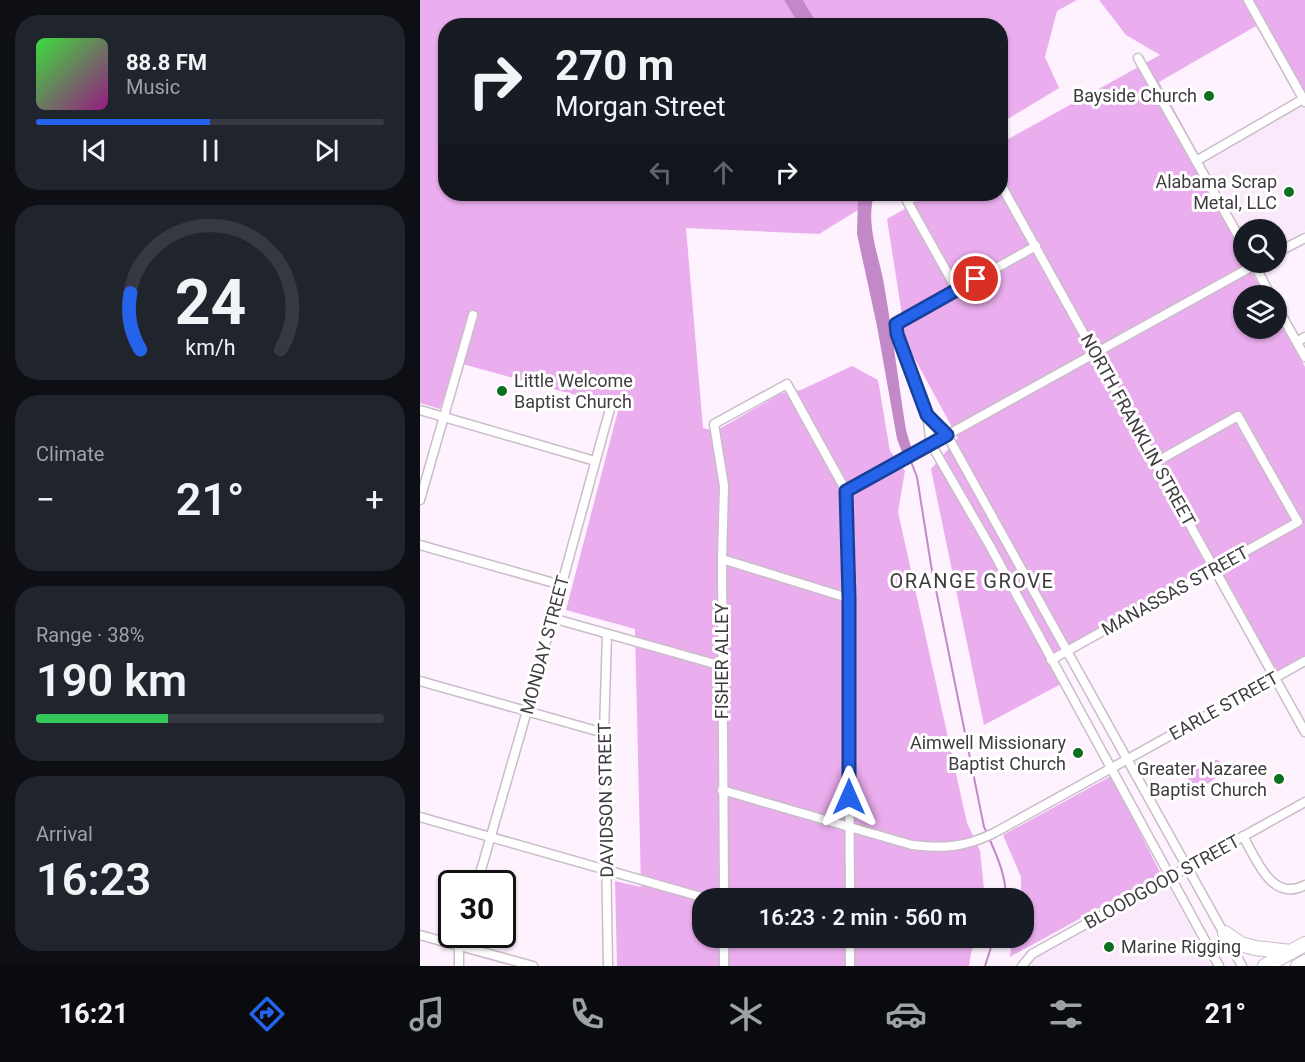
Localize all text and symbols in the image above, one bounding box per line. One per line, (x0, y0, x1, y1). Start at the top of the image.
text: 270 m (555, 41, 674, 90)
icon: right (456, 42, 534, 120)
text: 88.8 FM (126, 50, 207, 75)
text: Music (126, 75, 180, 99)
place label: Bayside Church (1073, 85, 1197, 106)
marker: Bayside Church (1202, 89, 1216, 103)
text: Morgan Street (555, 91, 726, 123)
icon: previous (78, 134, 111, 167)
icon: pause (194, 134, 227, 167)
icon: next (310, 134, 343, 167)
icon: left (644, 156, 677, 189)
icon: ahead (707, 156, 740, 189)
icon: right (770, 156, 803, 189)
place label: Alabama Scrap Metal, LLC (1155, 171, 1277, 213)
marker: Alabama Scrap Metal, LLC (1282, 185, 1296, 199)
map controls (1233, 219, 1287, 339)
button: search (1233, 219, 1287, 273)
pin (950, 253, 1001, 304)
icon: arrive (959, 262, 992, 295)
text: 24 (174, 266, 246, 339)
button: layers (1233, 285, 1287, 339)
street label: NORTH FRANKLIN STREET (1077, 330, 1200, 530)
text: km/h (185, 335, 235, 360)
place label: Little Welcome Baptist Church (514, 370, 633, 412)
marker: Little Welcome Baptist Church (495, 384, 509, 398)
text: Climate (36, 442, 104, 466)
text: 21° (176, 473, 244, 526)
text: − (36, 480, 55, 519)
text: + (365, 480, 384, 519)
street label: MANASSAS STREET (1098, 541, 1252, 640)
district label: ORANGE GROVE (890, 569, 1054, 593)
street label: MONDAY STREET (516, 573, 573, 716)
street label: FISHER ALLEY (711, 603, 732, 719)
text: Range · 38% (36, 623, 144, 647)
text: 190 km (36, 654, 187, 707)
street label: EARLE STREET (1166, 667, 1282, 744)
street label: DAVIDSON STREET (594, 722, 617, 878)
place label: Aimwell Missionary Baptist Church (910, 732, 1066, 774)
marker: Aimwell Missionary Baptist Church (1071, 746, 1085, 760)
place label: Greater Nazaree Baptist Church (1137, 758, 1267, 800)
position arrow (817, 765, 881, 829)
marker: Greater Nazaree Baptist Church (1272, 772, 1286, 786)
text: Arrival (36, 822, 93, 846)
street label: BLOODGOOD STREET (1081, 830, 1243, 933)
text: 16:23 (36, 853, 151, 906)
speed limit sign: 30 (438, 870, 516, 948)
text: 16:23 · 2 min · 560 m (759, 905, 967, 930)
place label: Marine Rigging (1121, 936, 1241, 957)
marker: Marine Rigging (1102, 940, 1116, 954)
icon: directions (246, 993, 288, 1035)
icon: music (406, 993, 448, 1035)
icon: phone (566, 993, 608, 1035)
icon: climate (725, 993, 767, 1035)
icon: car (885, 993, 927, 1035)
icon: filters (1045, 993, 1087, 1035)
text: 16:21 (59, 998, 128, 1030)
text: 21° (1205, 998, 1246, 1030)

